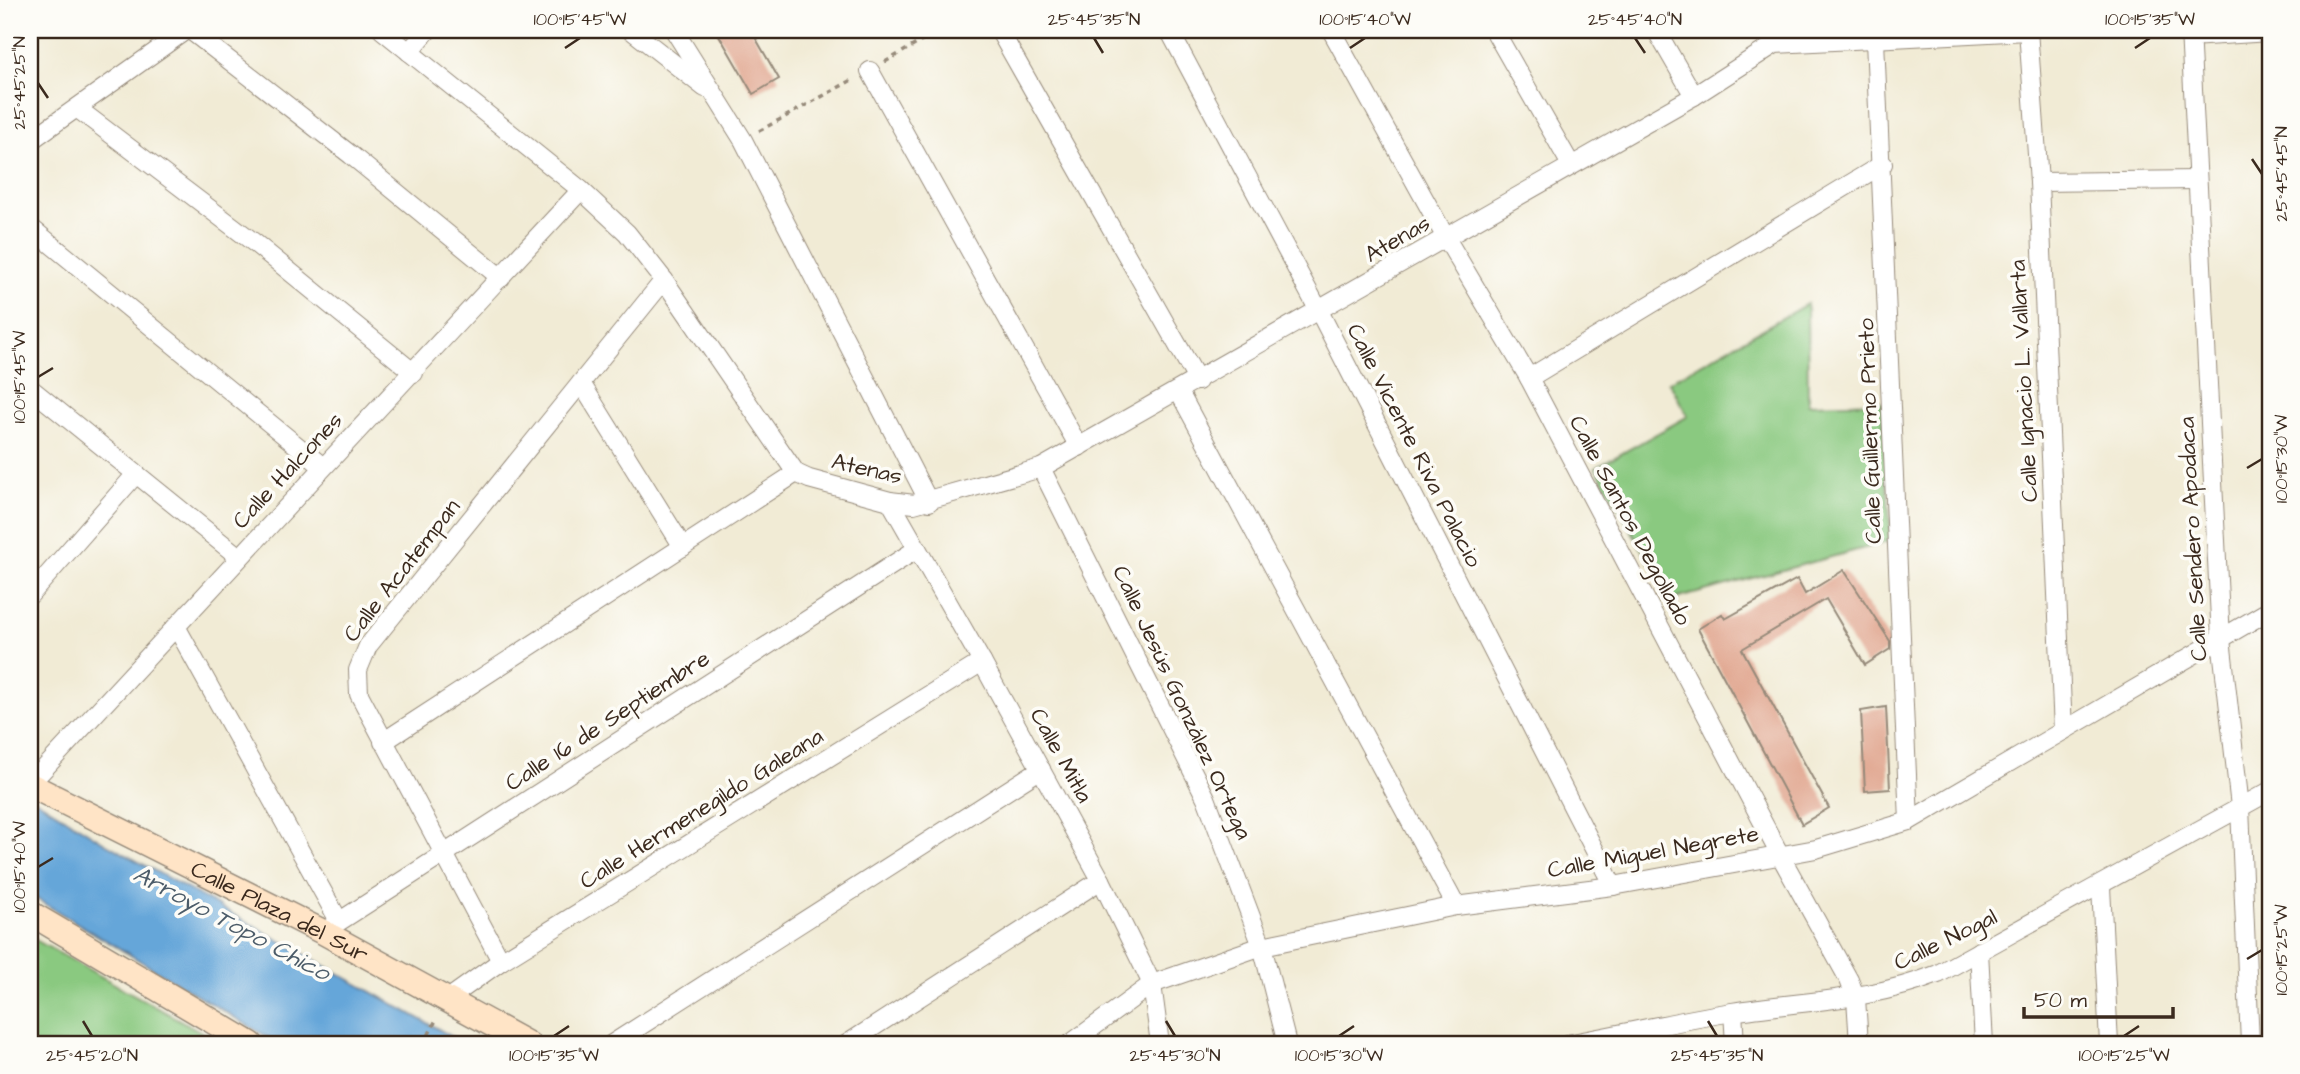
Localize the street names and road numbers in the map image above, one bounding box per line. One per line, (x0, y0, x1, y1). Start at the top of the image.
street label: Atenas (1359, 207, 1436, 271)
street label: Calle Ignacio L. Vallarta (2002, 259, 2047, 503)
street label: Calle Guillermo Prieto (1850, 317, 1890, 544)
street label: Calle Vicente Riva Palacio (1339, 318, 1490, 573)
street label: Calle Halcones (225, 405, 350, 536)
street label: Calle Santos Degollado (1560, 410, 1699, 632)
street label: Calle Sendero Apodaca (2171, 416, 2215, 662)
street label: Atenas (828, 445, 905, 493)
street label: Calle Acatempan (336, 492, 468, 649)
street label: Calle Jesús González Ortega (1104, 560, 1260, 845)
street label: Calle 16 de Septiembre (499, 643, 716, 799)
street label: Calle Mitla (1022, 702, 1100, 809)
street label: Calle Hermenegildo Galeana (574, 720, 830, 898)
street label: Calle Miguel Negrete (1545, 818, 1761, 887)
street label: Calle Plaza del Sur (185, 853, 374, 971)
street label: Calle Nogal (1888, 901, 2003, 980)

